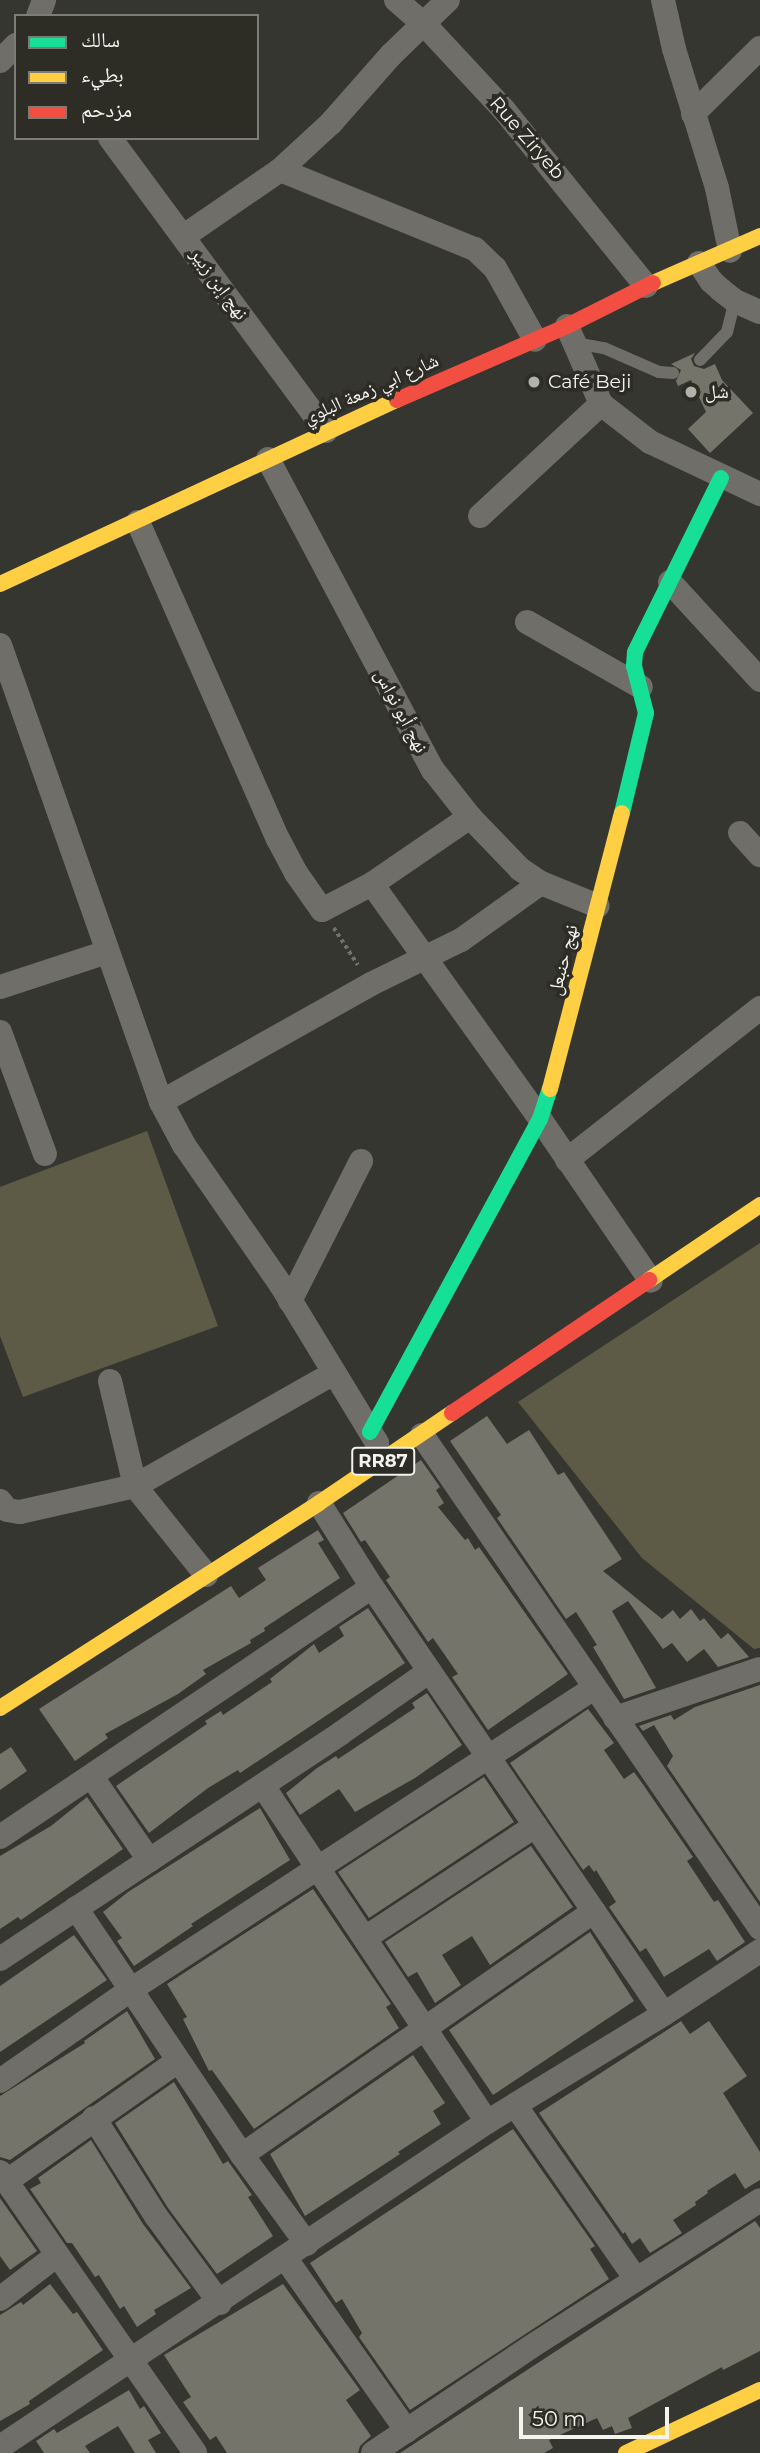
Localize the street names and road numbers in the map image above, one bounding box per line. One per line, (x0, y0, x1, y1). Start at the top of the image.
street label: Rue Ziryeb (485, 92, 569, 184)
street label: نهج إبن زبير (185, 244, 253, 324)
street label: شارع ابي زمعة البلوي (300, 349, 442, 429)
street label: نهج أبو نواس (369, 665, 433, 757)
street label: نهج حنبعل (543, 922, 583, 998)
road number: RR87 (350, 1446, 416, 1476)

